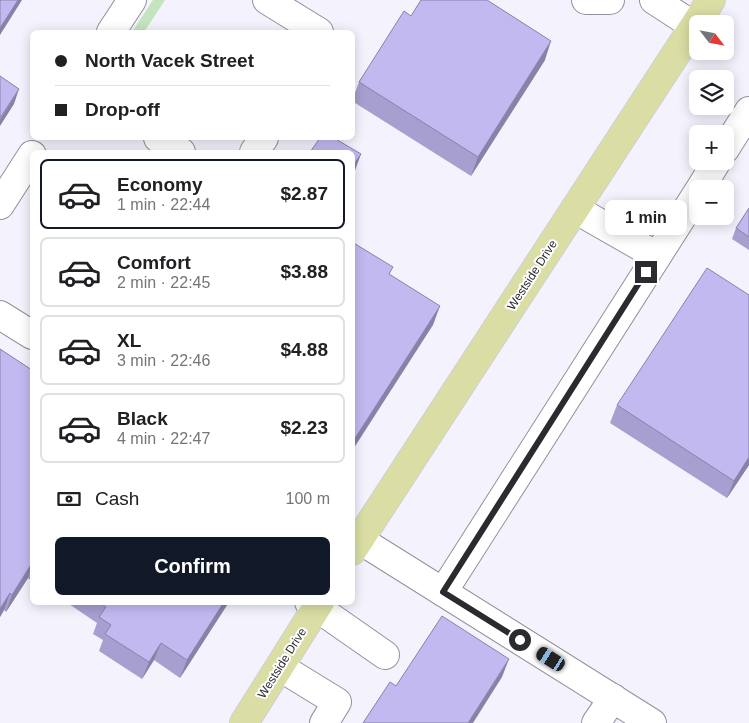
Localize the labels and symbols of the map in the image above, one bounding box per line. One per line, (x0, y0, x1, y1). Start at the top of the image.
north arrow (689, 15, 734, 60)
callout: 1 min (605, 200, 687, 234)
street label: Westside Drive (504, 237, 560, 313)
route end (635, 261, 657, 283)
street label: Westside Drive (255, 625, 309, 701)
route start (509, 629, 531, 651)
car (534, 645, 567, 673)

